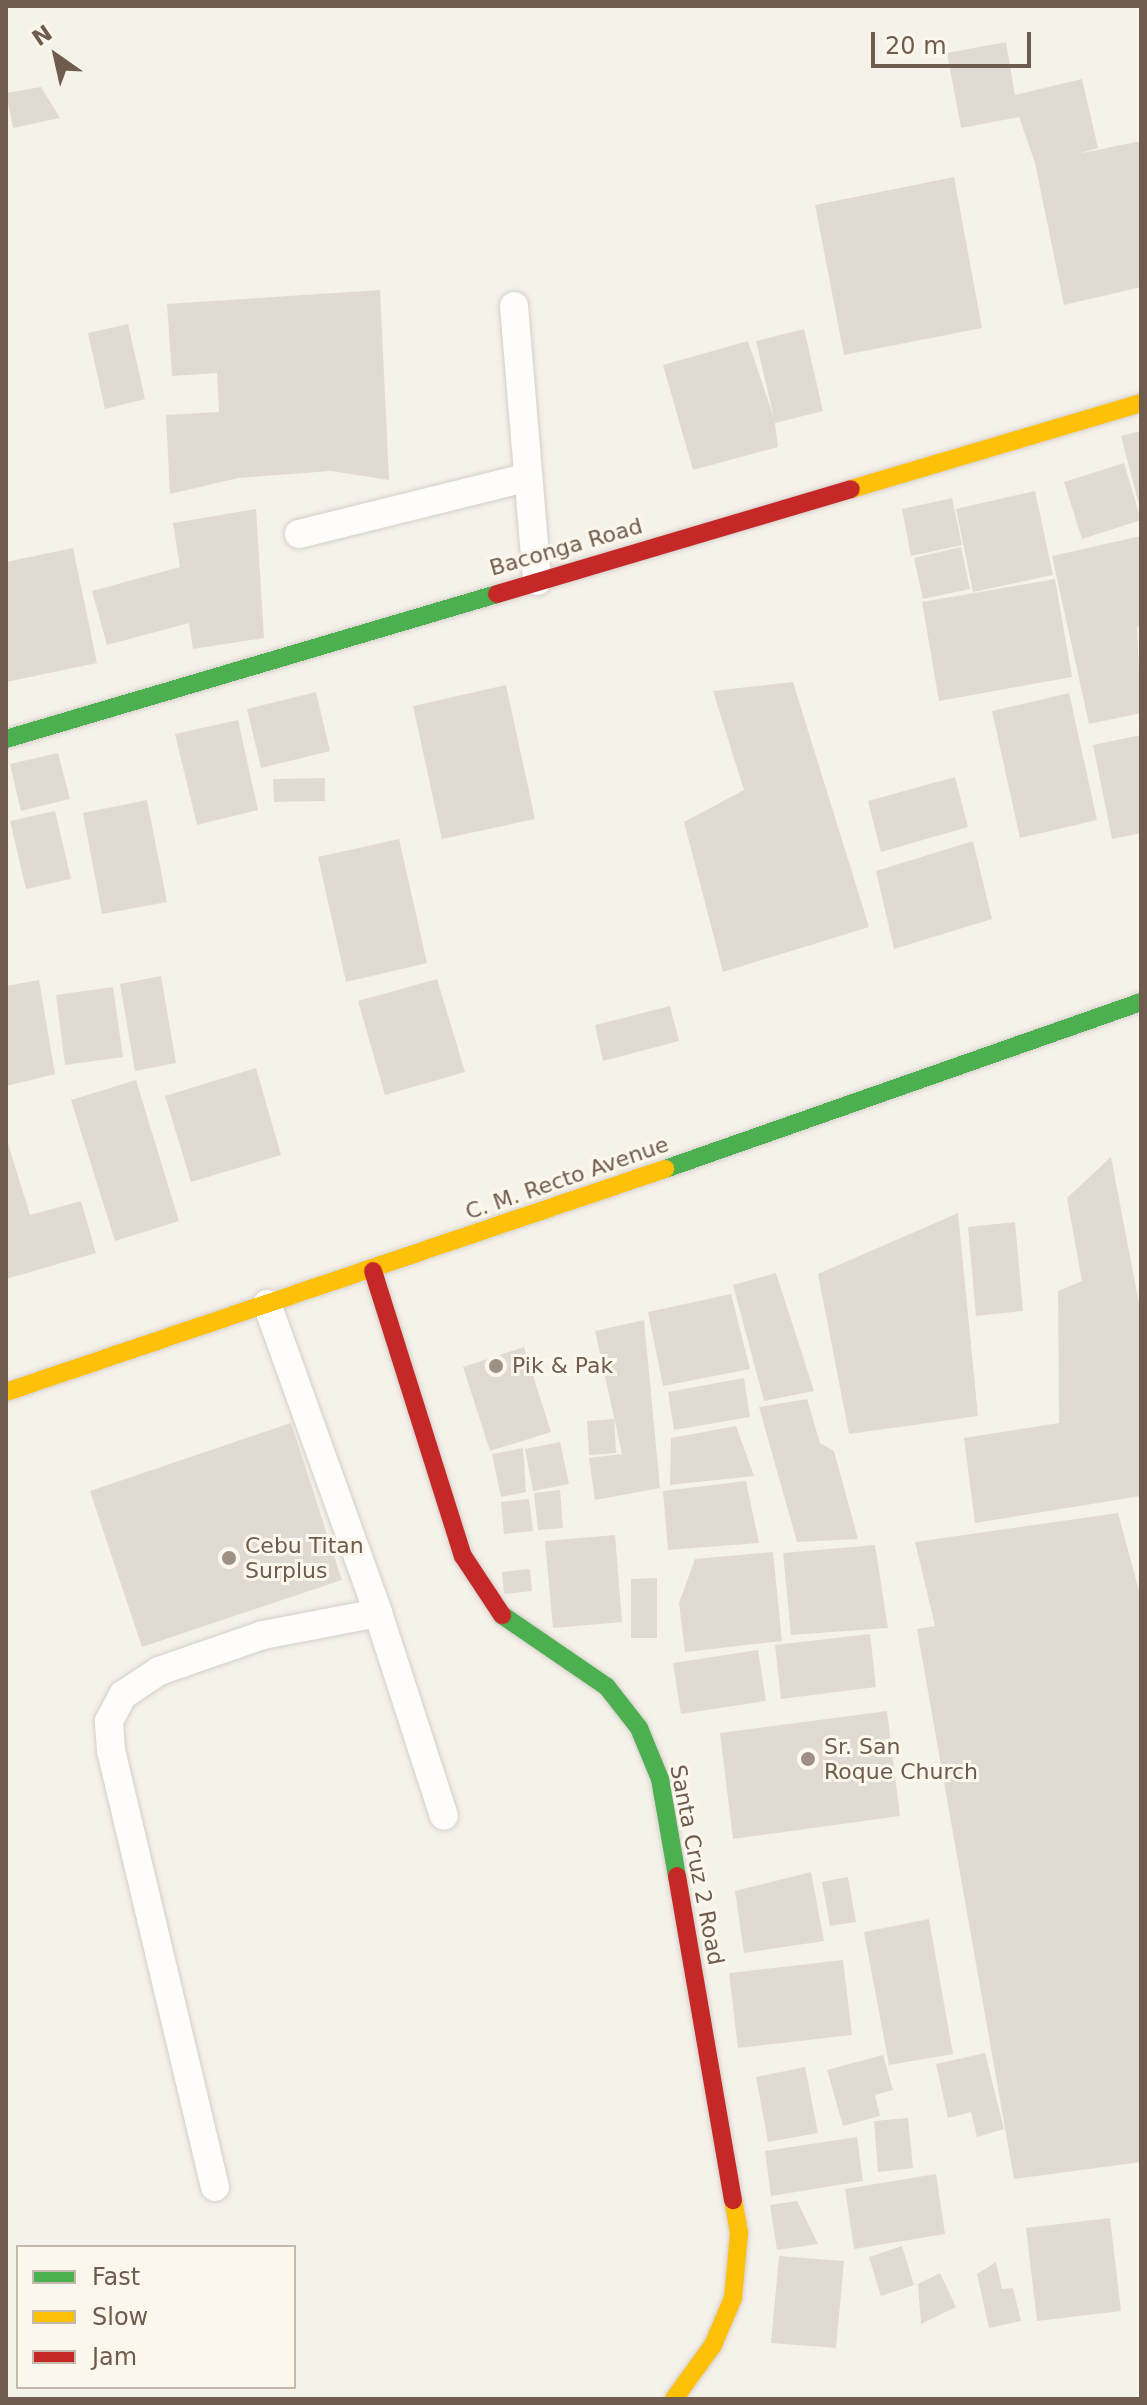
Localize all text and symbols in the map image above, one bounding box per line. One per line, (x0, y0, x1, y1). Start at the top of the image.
north arrow (16, 16, 96, 96)
scale bar (875, 16, 1035, 66)
text: N (28, 20, 57, 51)
text: 20 m (885, 32, 947, 60)
street label: Baconga Road (487, 513, 645, 581)
street label: C. M. Recto Avenue (462, 1131, 672, 1225)
place label: Pik & Pak (512, 1353, 613, 1379)
marker: Pik & Pak (487, 1357, 505, 1375)
place label: Cebu Titan Surplus (245, 1532, 364, 1584)
marker: Cebu Titan Surplus (220, 1549, 238, 1567)
place label: Sr. San Roque Church (824, 1733, 978, 1784)
marker: Sr. San Roque Church (799, 1750, 817, 1768)
street label: Santa Cruz 2 Road (665, 1763, 729, 1967)
legend (16, 2245, 296, 2389)
text: Fast (92, 2263, 140, 2291)
text: Slow (92, 2303, 148, 2331)
text: Jam (92, 2343, 137, 2371)

